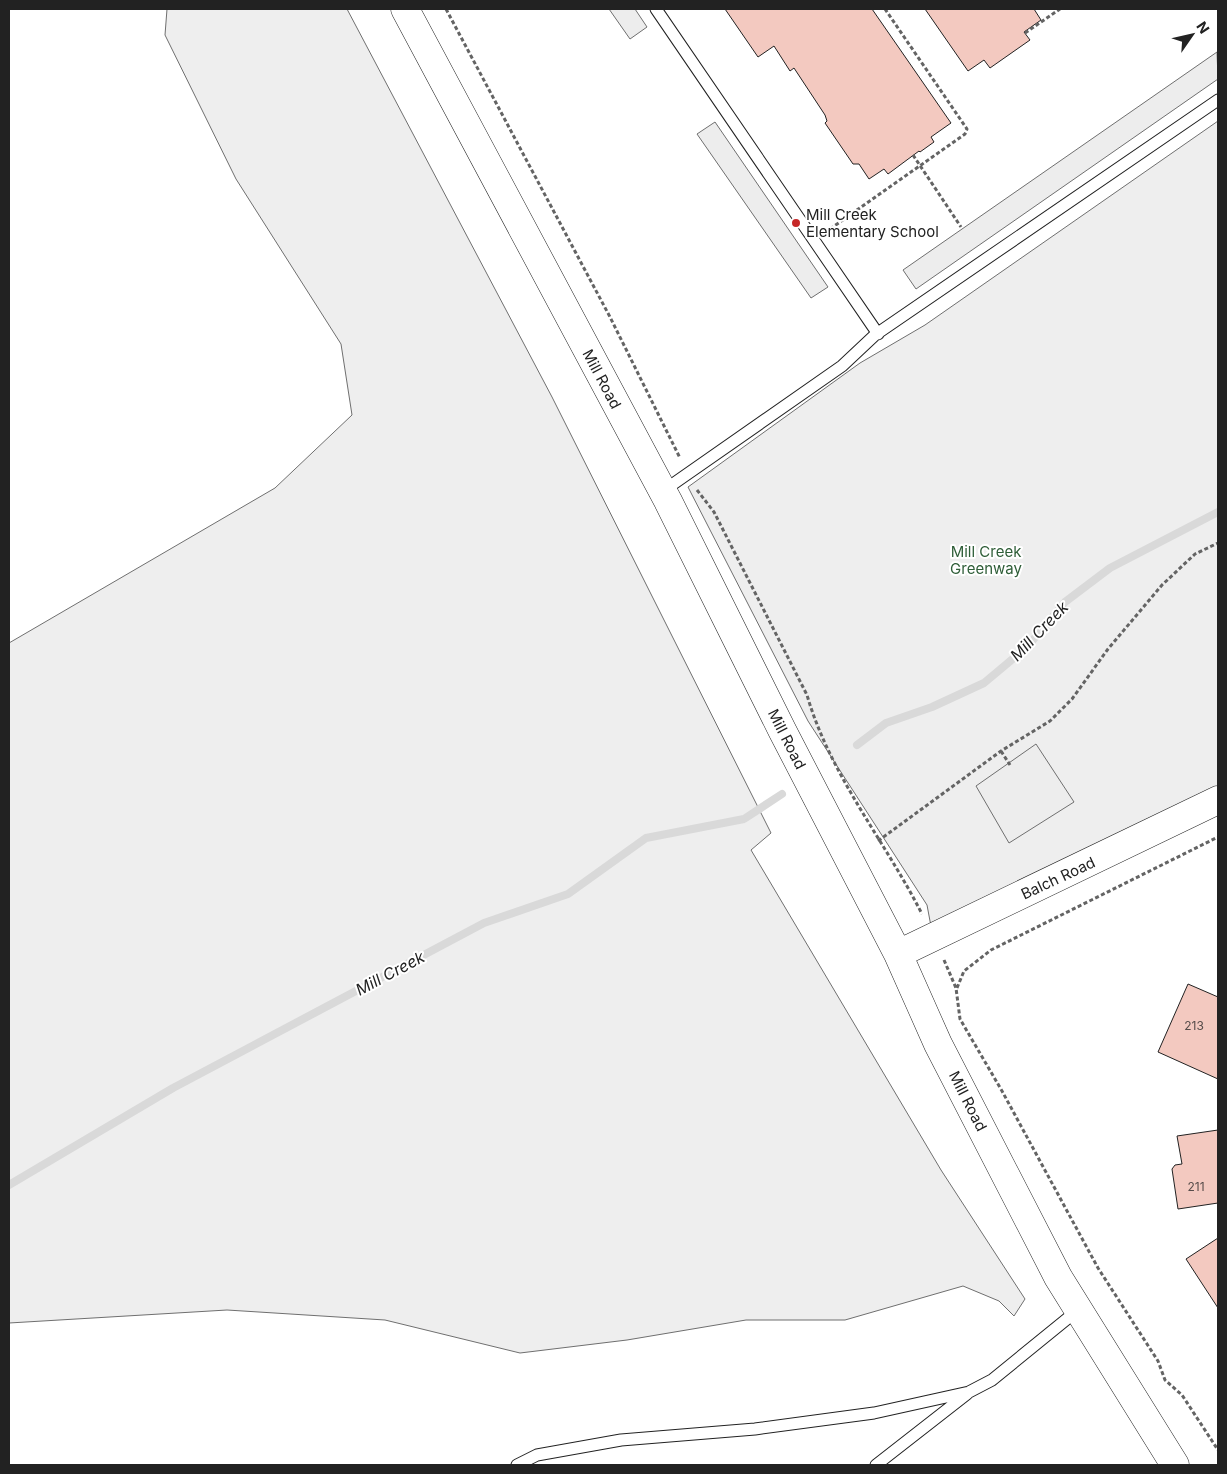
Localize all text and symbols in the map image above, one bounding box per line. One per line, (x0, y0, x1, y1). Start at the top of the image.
north arrow (1167, 10, 1217, 60)
text: N (1193, 18, 1213, 37)
place label: Mill Creek Elementary School (806, 205, 939, 241)
marker: Mill Creek Elementary School (790, 217, 802, 229)
street label: Mill Road (578, 346, 626, 412)
park label: Mill Creek Greenway (950, 542, 1022, 578)
water label: Mill Creek (1006, 597, 1072, 665)
street label: Mill Road (764, 706, 810, 772)
street label: Balch Road (1018, 853, 1098, 903)
water label: Mill Creek (352, 946, 428, 999)
house number: 213 (1184, 1018, 1204, 1033)
street label: Mill Road (945, 1068, 991, 1134)
house number: 211 (1187, 1179, 1205, 1194)

